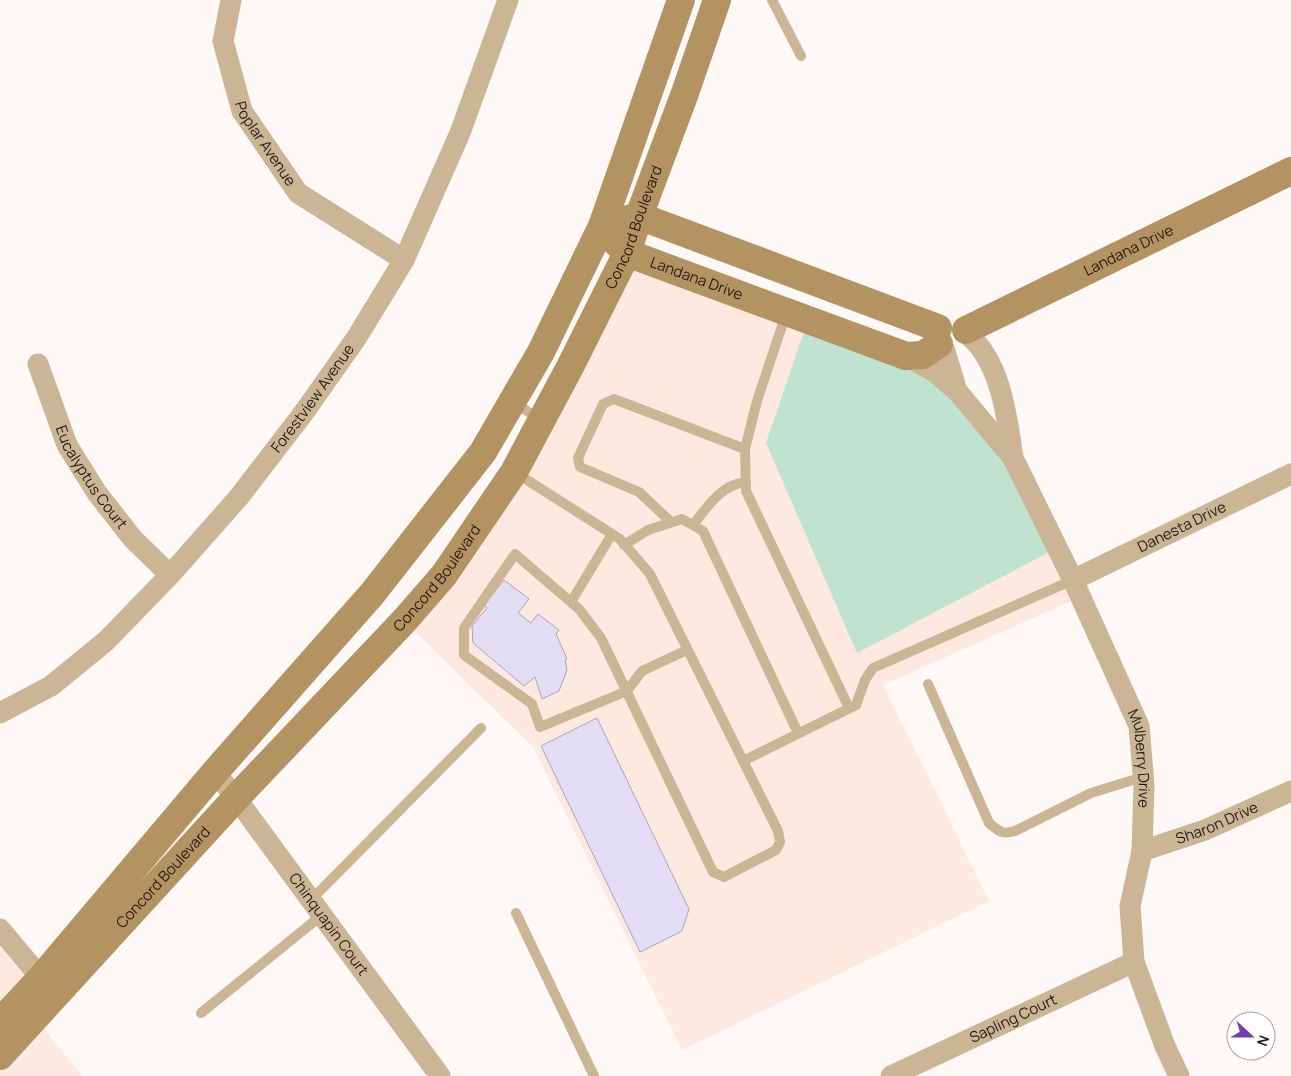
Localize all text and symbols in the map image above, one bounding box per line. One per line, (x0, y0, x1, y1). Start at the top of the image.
street label: Poplar Avenue (230, 99, 301, 190)
street label: Concord Boulevard (600, 162, 667, 293)
street label: Landana Drive (1080, 219, 1177, 281)
street label: Landana Drive (647, 251, 746, 305)
street label: Forestview Avenue (266, 339, 359, 457)
street label: Eucalyptus Court (51, 422, 132, 533)
street label: Danesta Drive (1134, 496, 1230, 557)
street label: Concord Boulevard (388, 520, 485, 636)
street label: Mulberry Drive (1123, 706, 1155, 808)
street label: Sharon Drive (1173, 796, 1262, 849)
street label: Concord Boulevard (111, 822, 215, 933)
street label: Chinquapin Court (284, 868, 374, 980)
street label: Sapling Court (966, 989, 1060, 1048)
north arrow (1226, 1011, 1276, 1061)
text: N (1253, 1033, 1274, 1049)

